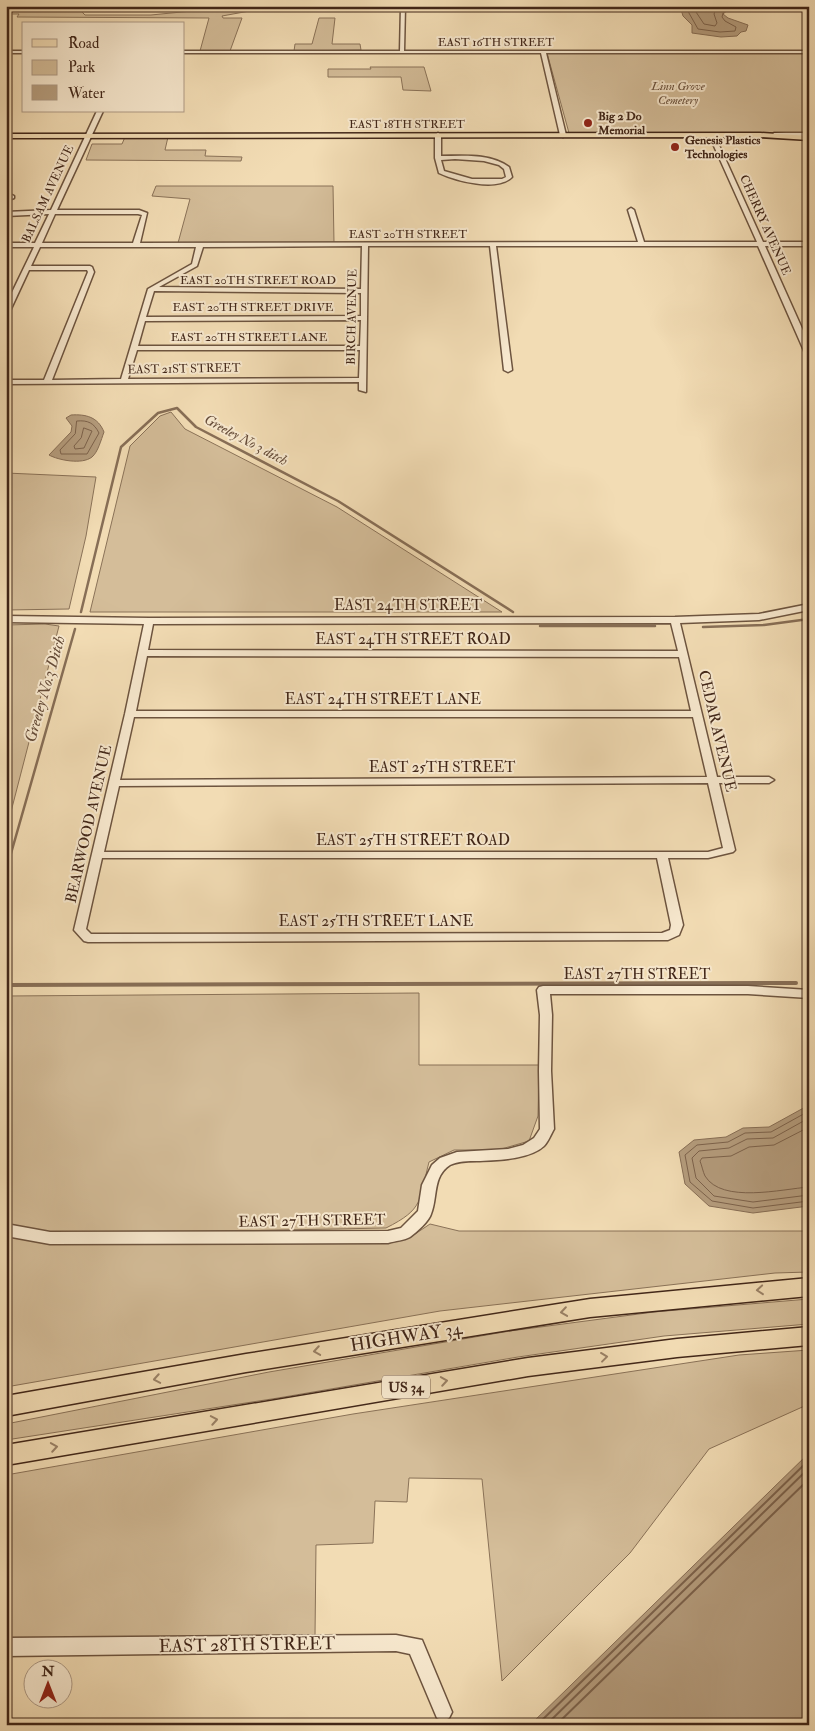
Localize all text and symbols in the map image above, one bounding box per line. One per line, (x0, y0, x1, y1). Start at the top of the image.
legend (22, 22, 185, 112)
text: Road (68, 34, 100, 53)
street label: EAST 16TH STREET (438, 35, 554, 50)
text: Park (68, 58, 95, 77)
park label: Linn Grove Cemetery (650, 79, 706, 108)
text: Water (67, 84, 105, 103)
place label: Big 2 Do Memorial (597, 109, 646, 138)
street label: EAST 18TH STREET (349, 117, 465, 132)
marker: Big 2 Do Memorial (582, 117, 594, 129)
place label: Genesis Plastics Technologies (684, 133, 760, 162)
marker: Genesis Plastics Technologies (669, 141, 681, 153)
street label: BALSAM AVENUE (19, 142, 77, 245)
street label: CHERRY AVENUE (736, 172, 794, 278)
street label: EAST 20TH STREET (349, 227, 467, 242)
street label: BIRCH AVENUE (344, 269, 360, 365)
street label: EAST 20TH STREET ROAD (180, 273, 336, 288)
street label: EAST 20TH STREET DRIVE (173, 300, 334, 315)
street label: EAST 20TH STREET LANE (171, 330, 328, 345)
street label: EAST 21ST STREET (127, 361, 241, 377)
water label: Greeley No 3 ditch (201, 411, 291, 469)
street label: EAST 24TH STREET (334, 596, 482, 615)
street label: EAST 24TH STREET ROAD (315, 630, 511, 649)
water label: Greeley No.3 Ditch (20, 633, 70, 745)
street label: CEDAR AVENUE (694, 668, 740, 794)
street label: EAST 24TH STREET LANE (285, 690, 481, 709)
street label: BEARWOOD AVENUE (62, 743, 116, 905)
street label: EAST 25TH STREET (369, 758, 515, 777)
street label: EAST 25TH STREET ROAD (316, 831, 510, 850)
street label: EAST 25TH STREET LANE (279, 912, 474, 931)
street label: EAST 27TH STREET (564, 965, 710, 984)
street label: EAST 27TH STREET (238, 1210, 386, 1232)
one-way arrow (756, 1285, 764, 1296)
one-way arrow (560, 1307, 568, 1317)
street label: HIGHWAY 34 (349, 1317, 465, 1357)
one-way arrow (313, 1346, 321, 1356)
one-way arrow (601, 1352, 609, 1363)
one-way arrow (152, 1373, 161, 1383)
road number: US 34 (382, 1375, 430, 1398)
one-way arrow (439, 1376, 448, 1386)
one-way arrow (210, 1415, 219, 1425)
one-way arrow (50, 1443, 59, 1453)
street label: EAST 28TH STREET (159, 1632, 336, 1658)
north arrow (22, 1658, 72, 1708)
text: N (41, 1663, 55, 1680)

